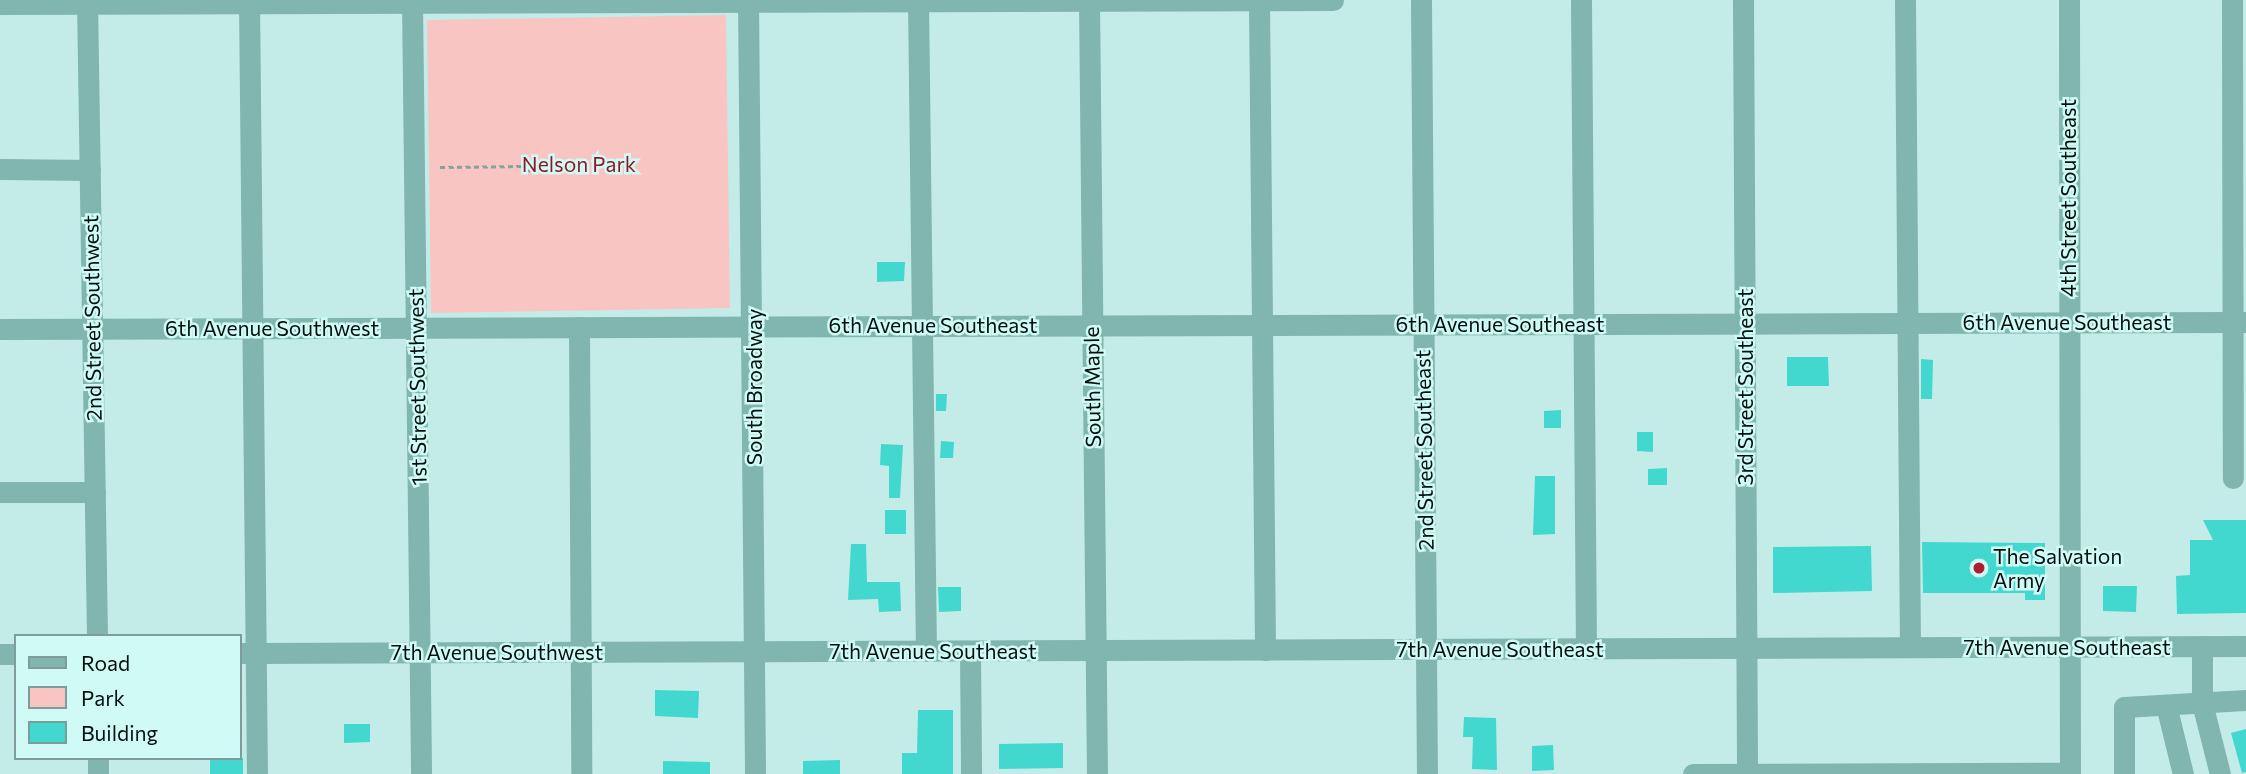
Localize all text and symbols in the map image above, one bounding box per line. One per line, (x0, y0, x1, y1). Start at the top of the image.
street label: 4th Street Southeast (2055, 99, 2081, 297)
park label: Nelson Park (522, 151, 636, 177)
street label: 2nd Street Southwest (78, 215, 106, 421)
street label: 1st Street Southwest (403, 288, 431, 486)
street label: 3rd Street Southeast (1732, 289, 1758, 485)
street label: South Broadway (741, 309, 767, 465)
street label: 6th Avenue Southeast (1963, 309, 2171, 335)
street label: 6th Avenue Southeast (1396, 311, 1604, 337)
street label: 6th Avenue Southeast (829, 312, 1037, 338)
street label: 6th Avenue Southwest (165, 315, 379, 341)
street label: South Maple (1078, 326, 1106, 448)
street label: 2nd Street Southeast (1410, 349, 1438, 551)
place label: The Salvation Army (1993, 543, 2122, 593)
marker: The Salvation Army (1971, 560, 1987, 576)
legend (14, 634, 242, 760)
street label: 7th Avenue Southeast (1963, 634, 2171, 660)
street label: 7th Avenue Southeast (1396, 636, 1604, 662)
street label: 7th Avenue Southeast (829, 638, 1037, 664)
street label: 7th Avenue Southwest (391, 639, 603, 665)
text: Road (81, 650, 130, 675)
text: Park (81, 685, 125, 710)
text: Building (81, 720, 158, 745)

